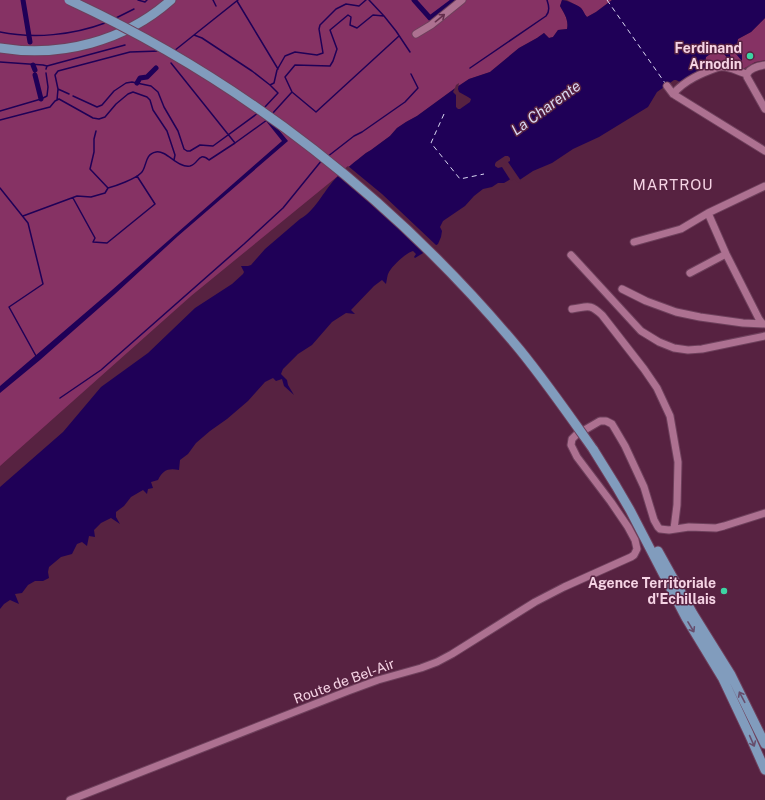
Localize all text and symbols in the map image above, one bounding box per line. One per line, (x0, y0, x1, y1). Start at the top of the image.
one-way arrow (435, 14, 445, 23)
place label: Ferdinand Arnodin (675, 40, 742, 72)
marker: Ferdinand Arnodin (745, 51, 755, 61)
water label: La Charente (508, 77, 584, 138)
district label: MARTROU (632, 176, 714, 193)
place label: Agence Territoriale d'Echillais (588, 575, 716, 607)
marker: Agence Territoriale d'Echillais (719, 586, 729, 596)
one-way arrow (688, 621, 696, 633)
street label: Route de Bel-Air (291, 655, 397, 707)
one-way arrow (737, 691, 745, 703)
one-way arrow (749, 735, 757, 747)

